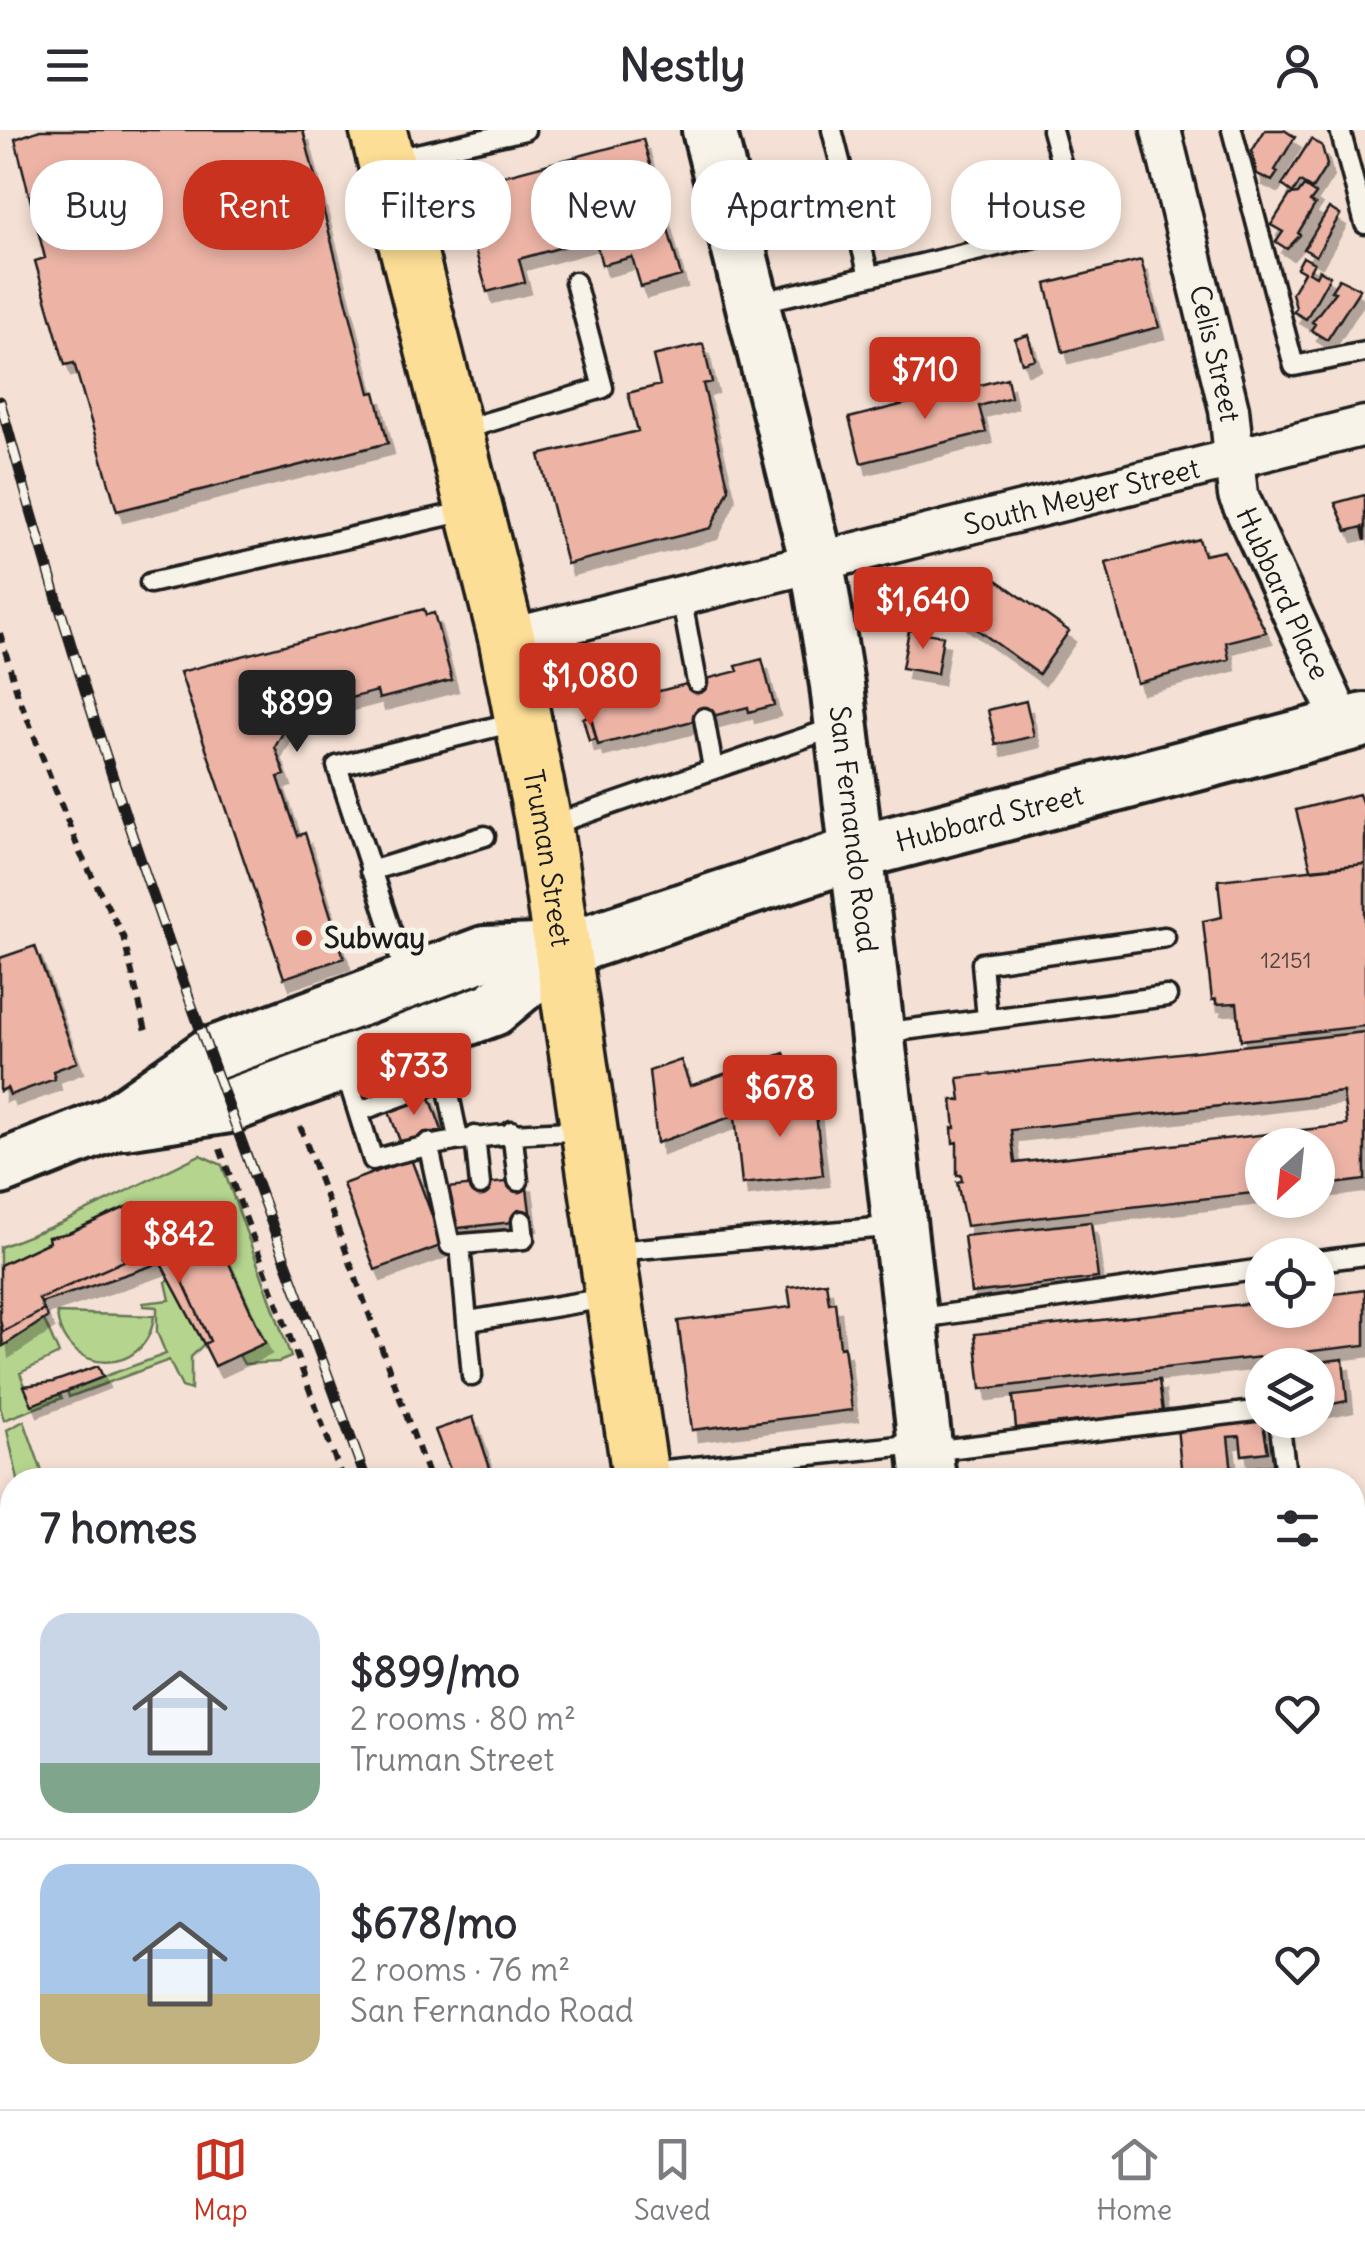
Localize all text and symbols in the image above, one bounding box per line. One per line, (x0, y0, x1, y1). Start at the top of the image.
text: Nestly (619, 37, 746, 93)
icon: menu (40, 38, 95, 93)
icon: person (1270, 38, 1325, 93)
chip: Buy (30, 160, 163, 250)
chip: Rent (183, 160, 325, 250)
chip: Filters (345, 160, 511, 250)
chip: New (531, 160, 671, 250)
chip: Apartment (691, 160, 931, 250)
chip: House (951, 160, 1121, 250)
street label: Celis Street (1181, 281, 1248, 423)
pin: $710 (866, 337, 984, 422)
text: $710 (891, 349, 959, 390)
street label: South Meyer Street (960, 450, 1203, 543)
street label: Hubbard Place (1228, 502, 1338, 685)
pin: $1,640 (842, 567, 1004, 652)
text: $1,640 (876, 579, 970, 620)
pin: $1,080 (509, 643, 671, 728)
text: $1,080 (541, 655, 639, 696)
pin: $899 (238, 670, 356, 755)
text: $899 (261, 682, 333, 723)
street label: San Fernando Road (822, 704, 886, 955)
street label: Truman Street (515, 767, 580, 949)
street label: Hubbard Street (892, 776, 1087, 860)
place label: Subway (324, 920, 425, 956)
marker: Subway (293, 927, 315, 949)
house number: 12151 (1261, 946, 1311, 974)
pin: $733 (355, 1033, 473, 1118)
text: $733 (379, 1045, 449, 1086)
pin: $678 (721, 1055, 839, 1140)
text: $678 (745, 1067, 815, 1108)
north arrow (1245, 1128, 1335, 1218)
map controls (1245, 1128, 1335, 1438)
pin: $842 (120, 1201, 238, 1286)
text: $842 (143, 1213, 215, 1254)
button: locate (1245, 1238, 1335, 1328)
button: layers (1245, 1348, 1335, 1438)
icon: filters (1270, 1501, 1325, 1556)
text: 7 homes (40, 1502, 197, 1554)
text: $899/mo (350, 1646, 520, 1698)
icon: home (120, 1653, 240, 1773)
icon: heart (1270, 1686, 1325, 1741)
text: 2 rooms · 80 m² (350, 1698, 576, 1739)
text: Truman Street (350, 1739, 554, 1780)
text: $678/mo (350, 1897, 517, 1949)
icon: home (120, 1904, 240, 2024)
icon: heart (1270, 1937, 1325, 1992)
text: 2 rooms · 76 m² (350, 1949, 570, 1990)
text: San Fernando Road (350, 1990, 634, 2031)
tab: Map (193, 2132, 248, 2228)
tab: Saved (634, 2132, 711, 2228)
tab: Home (1097, 2132, 1172, 2228)

